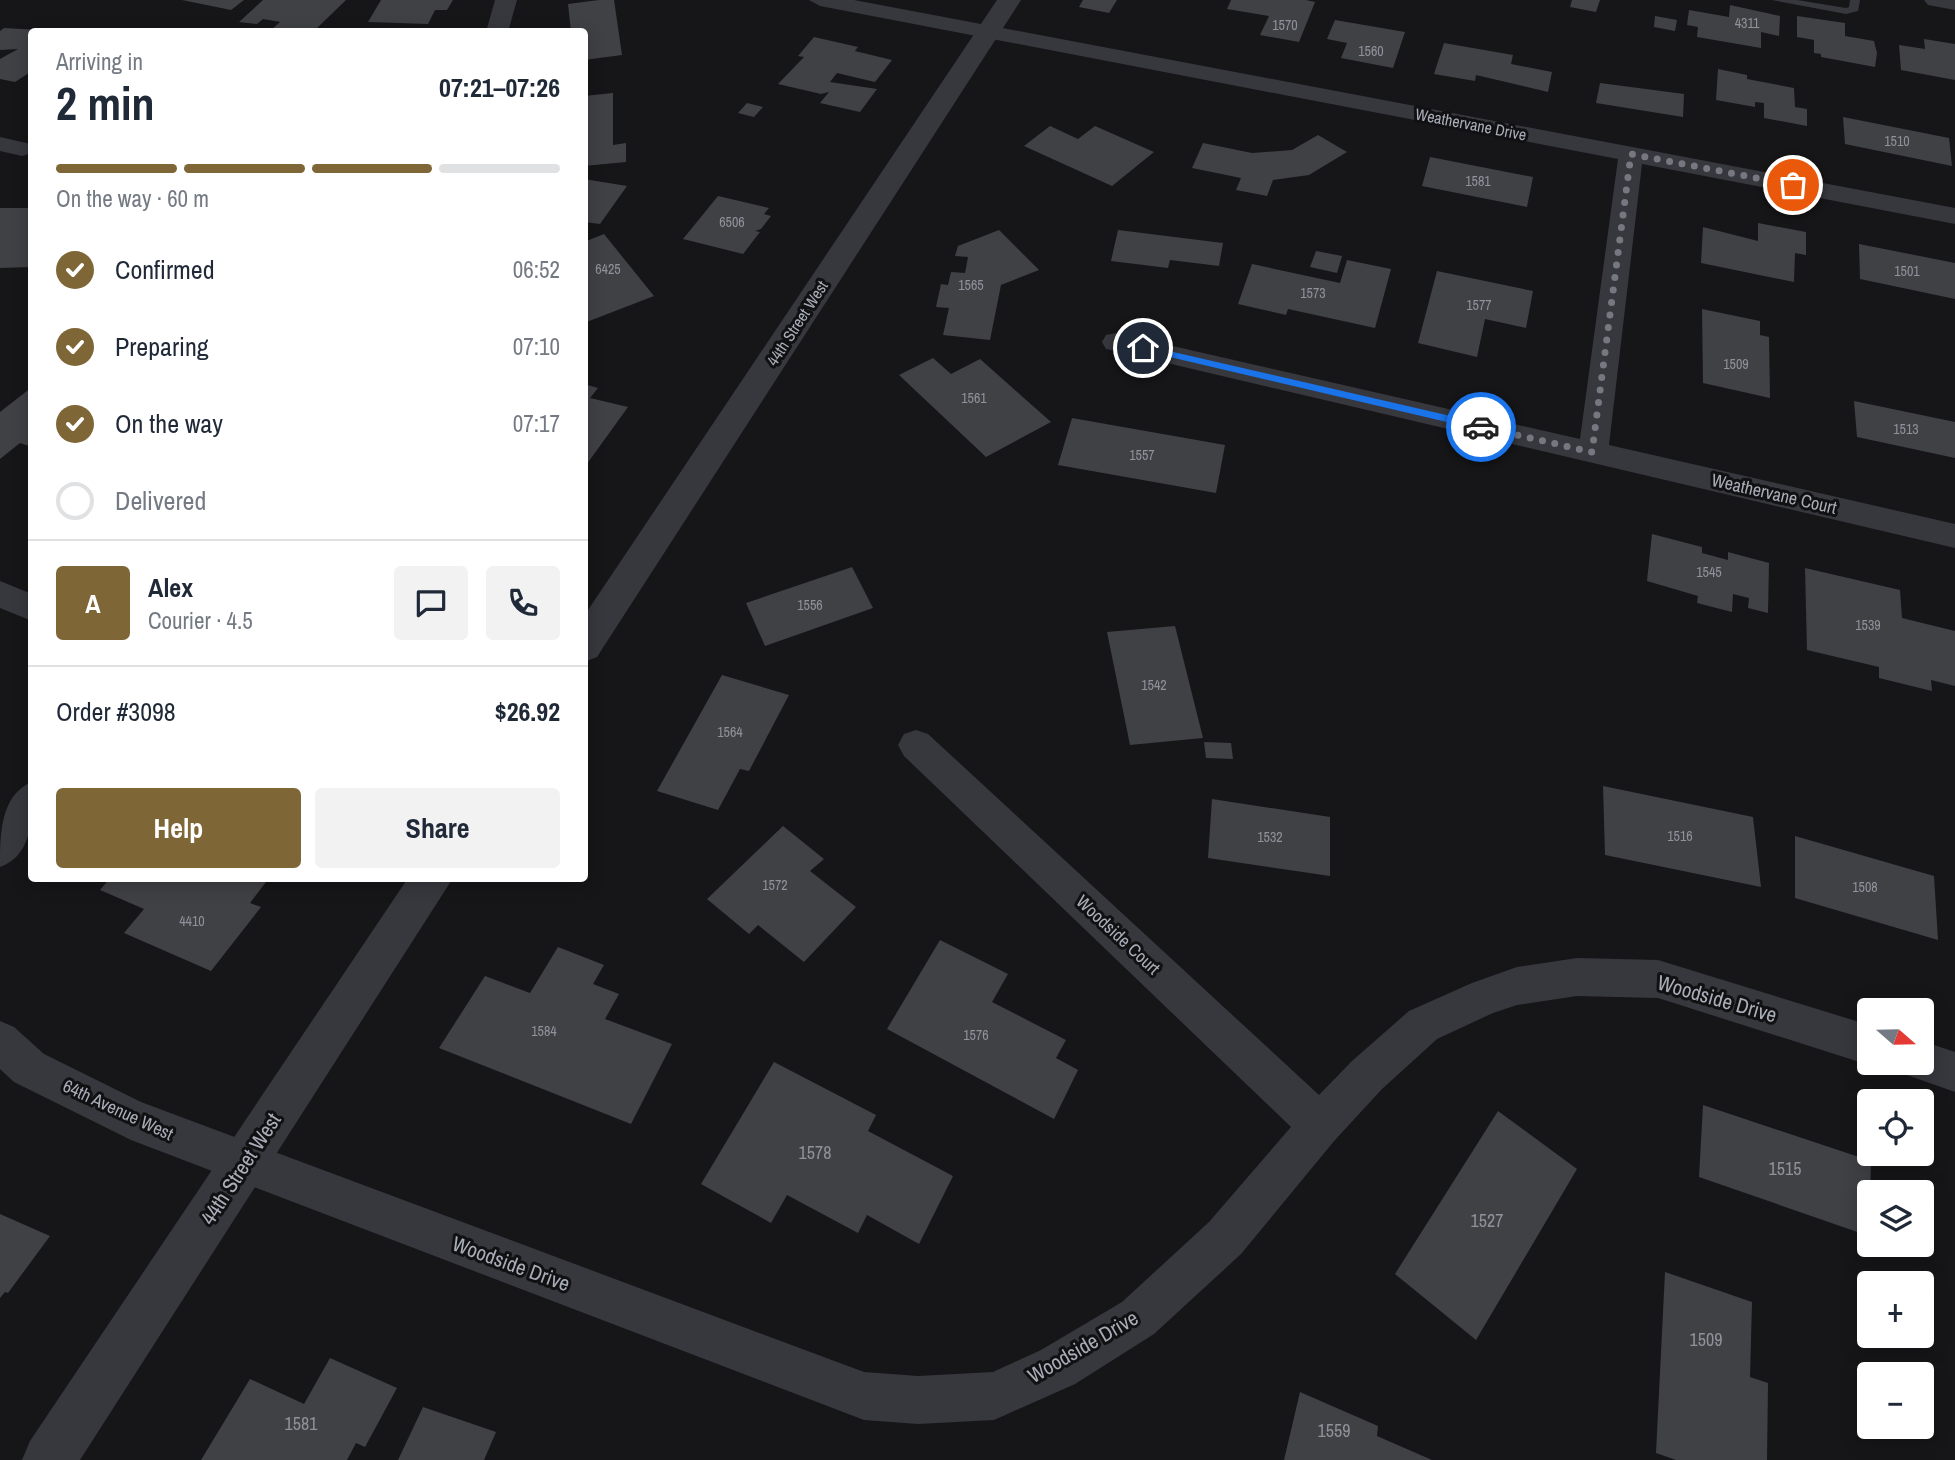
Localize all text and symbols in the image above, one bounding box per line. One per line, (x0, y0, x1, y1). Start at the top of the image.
house number: 4311 (1735, 14, 1760, 32)
house number: 1570 (1272, 16, 1298, 34)
house number: 1560 (1358, 42, 1384, 60)
text: Arriving in (56, 46, 143, 77)
text: 07:21–07:26 (439, 70, 560, 105)
text: 2 min (56, 72, 155, 134)
street label: Weathervane Drive (1414, 102, 1528, 146)
house number: 1510 (1884, 132, 1910, 150)
pin (1763, 155, 1823, 215)
icon: bag (1774, 166, 1812, 204)
house number: 1581 (1465, 172, 1491, 190)
text: On the way · 60 m (56, 183, 209, 214)
house number: 6506 (719, 213, 745, 231)
icon: check (56, 251, 94, 289)
text: Confirmed (115, 252, 215, 287)
text: 06:52 (513, 254, 560, 285)
house number: 6425 (595, 260, 621, 278)
house number: 1501 (1894, 262, 1920, 280)
street label: 44th Street West (761, 276, 833, 370)
house number: 1565 (958, 276, 984, 294)
house number: 1573 (1300, 284, 1326, 302)
house number: 1577 (1466, 296, 1492, 314)
pin (1113, 318, 1173, 378)
icon: check (56, 328, 94, 366)
text: Preparing (115, 329, 209, 364)
icon: home (1124, 329, 1162, 367)
text: 07:10 (513, 331, 560, 362)
house number: 1509 (1723, 355, 1749, 373)
house number: 1561 (961, 389, 987, 407)
courier (1446, 392, 1516, 462)
icon: check (56, 405, 94, 443)
text: On the way (115, 406, 223, 441)
text: 07:17 (513, 408, 560, 439)
icon: car (1462, 408, 1500, 446)
house number: 1513 (1893, 420, 1919, 438)
house number: 1557 (1129, 446, 1155, 464)
street label: Weathervane Court (1709, 467, 1839, 520)
text: Delivered (115, 483, 206, 518)
house number: 1545 (1696, 563, 1722, 581)
button: chat (394, 566, 468, 640)
button: phone (486, 566, 560, 640)
text: Alex (148, 570, 193, 605)
text: A (85, 586, 101, 621)
house number: 1556 (797, 596, 823, 614)
text: Courier · 4.5 (148, 605, 253, 636)
house number: 1539 (1855, 616, 1881, 634)
house number: 1542 (1141, 676, 1167, 694)
text: Order #3098 (56, 694, 176, 729)
text: $26.92 (495, 694, 560, 729)
house number: 1564 (717, 723, 743, 741)
button: Help (56, 788, 301, 868)
button: Share (315, 788, 560, 868)
house number: 1516 (1667, 827, 1693, 845)
house number: 1532 (1257, 828, 1283, 846)
house number: 1572 (762, 876, 788, 894)
house number: 1508 (1852, 878, 1878, 896)
street label: Woodside Court (1071, 889, 1166, 980)
house number: 4410 (179, 912, 205, 930)
street label: Woodside Drive (1654, 968, 1780, 1029)
north arrow (1857, 998, 1934, 1074)
map controls (1857, 998, 1934, 1439)
house number: 1584 (531, 1022, 557, 1040)
house number: 1576 (963, 1026, 989, 1044)
street label: 64th Avenue West (59, 1073, 178, 1146)
button: locate (1857, 1089, 1934, 1166)
street label: 44th Street West (194, 1107, 288, 1230)
house number: 1578 (799, 1140, 831, 1165)
house number: 1515 (1769, 1156, 1801, 1181)
button: layers (1857, 1180, 1934, 1257)
house number: 1527 (1471, 1208, 1503, 1233)
street label: Woodside Drive (448, 1229, 574, 1298)
button: + (1857, 1271, 1934, 1348)
street label: Woodside Drive (1022, 1303, 1143, 1390)
house number: 1509 (1690, 1327, 1722, 1352)
button: − (1857, 1362, 1934, 1439)
house number: 1581 (285, 1411, 318, 1436)
house number: 1559 (1318, 1418, 1350, 1443)

